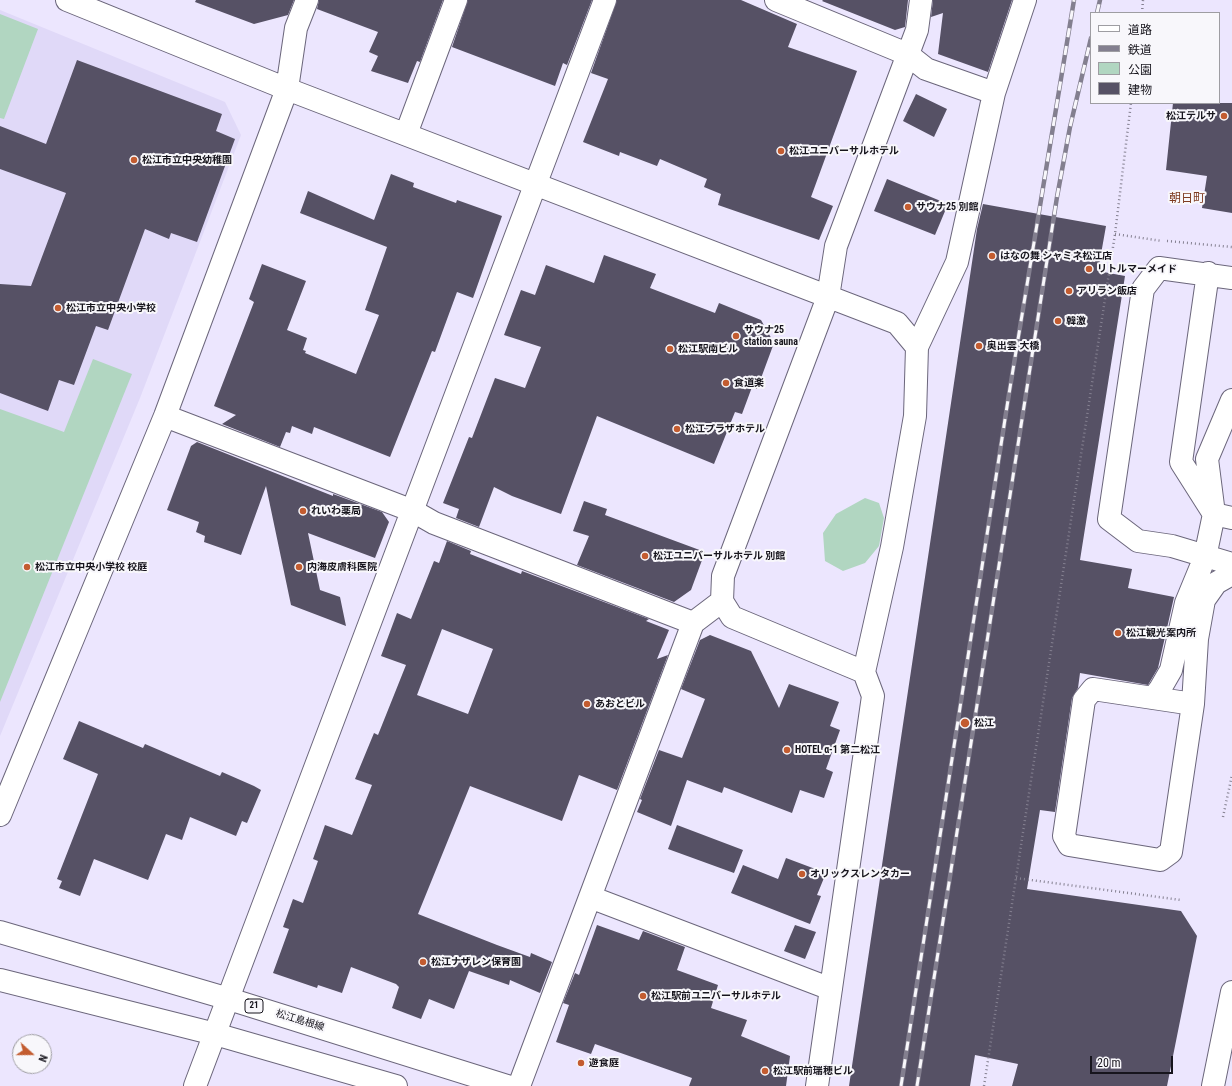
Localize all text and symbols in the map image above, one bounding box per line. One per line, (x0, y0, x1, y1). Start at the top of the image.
legend (1090, 12, 1220, 104)
text: 道路 (1128, 23, 1152, 37)
text: 鉄道 (1128, 43, 1152, 57)
text: 公園 (1128, 63, 1152, 77)
text: 建物 (1128, 83, 1152, 97)
place label: 松江テルサ (1166, 110, 1216, 122)
marker: 松江テルサ (1219, 111, 1229, 121)
place label: 松江ユニバーサルホテル (789, 145, 899, 157)
marker: 松江ユニバーサルホテル (776, 146, 786, 156)
place label: 松江市立中央幼稚園 (142, 154, 232, 166)
marker: 松江市立中央幼稚園 (129, 155, 139, 165)
district label: 朝日町 (1169, 192, 1205, 206)
place label: サウナ25 別館 (916, 201, 978, 213)
marker: サウナ25 別館 (903, 202, 913, 212)
place label: はなの舞 シャミネ松江店 (1000, 250, 1112, 262)
marker: はなの舞 シャミネ松江店 (987, 251, 997, 261)
place label: リトルマーメイド (1097, 263, 1177, 275)
marker: リトルマーメイド (1084, 264, 1094, 274)
place label: アリラン飯店 (1077, 285, 1137, 297)
marker: アリラン飯店 (1064, 286, 1074, 296)
place label: 松江市立中央小学校 (66, 302, 156, 314)
marker: 松江市立中央小学校 (53, 303, 63, 313)
place label: 韓激 (1066, 315, 1086, 327)
marker: 韓激 (1053, 316, 1063, 326)
place label: サウナ25 station sauna (744, 324, 798, 348)
marker: サウナ25 station sauna (731, 331, 741, 341)
place label: 奥出雲 大橋 (987, 340, 1039, 352)
marker: 奥出雲 大橋 (974, 341, 984, 351)
place label: 松江駅南ビル (678, 343, 738, 355)
marker: 松江駅南ビル (665, 344, 675, 354)
place label: 食道楽 (734, 377, 764, 389)
marker: 食道楽 (721, 378, 731, 388)
place label: 松江プラザホテル (685, 423, 765, 435)
marker: 松江プラザホテル (672, 424, 682, 434)
place label: れいわ薬局 (311, 505, 361, 517)
marker: れいわ薬局 (298, 506, 308, 516)
place label: 松江ユニバーサルホテル 別館 (653, 550, 785, 562)
marker: 松江ユニバーサルホテル 別館 (640, 551, 650, 561)
place label: 松江市立中央小学校 校庭 (35, 561, 147, 573)
place label: 内海皮膚科医院 (307, 561, 377, 573)
marker: 松江市立中央小学校 校庭 (22, 562, 32, 572)
marker: 内海皮膚科医院 (294, 562, 304, 572)
place label: 松江観光案内所 (1126, 627, 1196, 639)
marker: 松江観光案内所 (1113, 628, 1123, 638)
place label: あおとビル (595, 698, 645, 710)
marker: あおとビル (582, 699, 592, 709)
marker: 松江 (959, 717, 971, 729)
place label: 松江 (974, 717, 994, 729)
place label: HOTEL α-1 第二松江 (795, 744, 880, 756)
marker: HOTEL α-1 第二松江 (782, 745, 792, 755)
place label: オリックスレンタカー (810, 868, 910, 880)
marker: オリックスレンタカー (797, 869, 807, 879)
place label: 松江ナザレン保育園 (431, 956, 521, 968)
marker: 松江ナザレン保育園 (418, 957, 428, 967)
place label: 松江駅前ユニバーサルホテル (651, 990, 781, 1002)
marker: 松江駅前ユニバーサルホテル (638, 991, 648, 1001)
road number: 21 (245, 999, 263, 1013)
street label: 松江島根線 (274, 1008, 326, 1034)
north arrow (12, 1034, 52, 1074)
scale bar (1092, 1048, 1175, 1074)
text: N (35, 1053, 50, 1064)
text: 20 m (1097, 1056, 1121, 1070)
place label: 遊食庭 (589, 1057, 619, 1069)
marker: 遊食庭 (576, 1058, 586, 1068)
place label: 松江駅前瑞穂ビル (773, 1065, 853, 1077)
marker: 松江駅前瑞穂ビル (760, 1066, 770, 1076)

